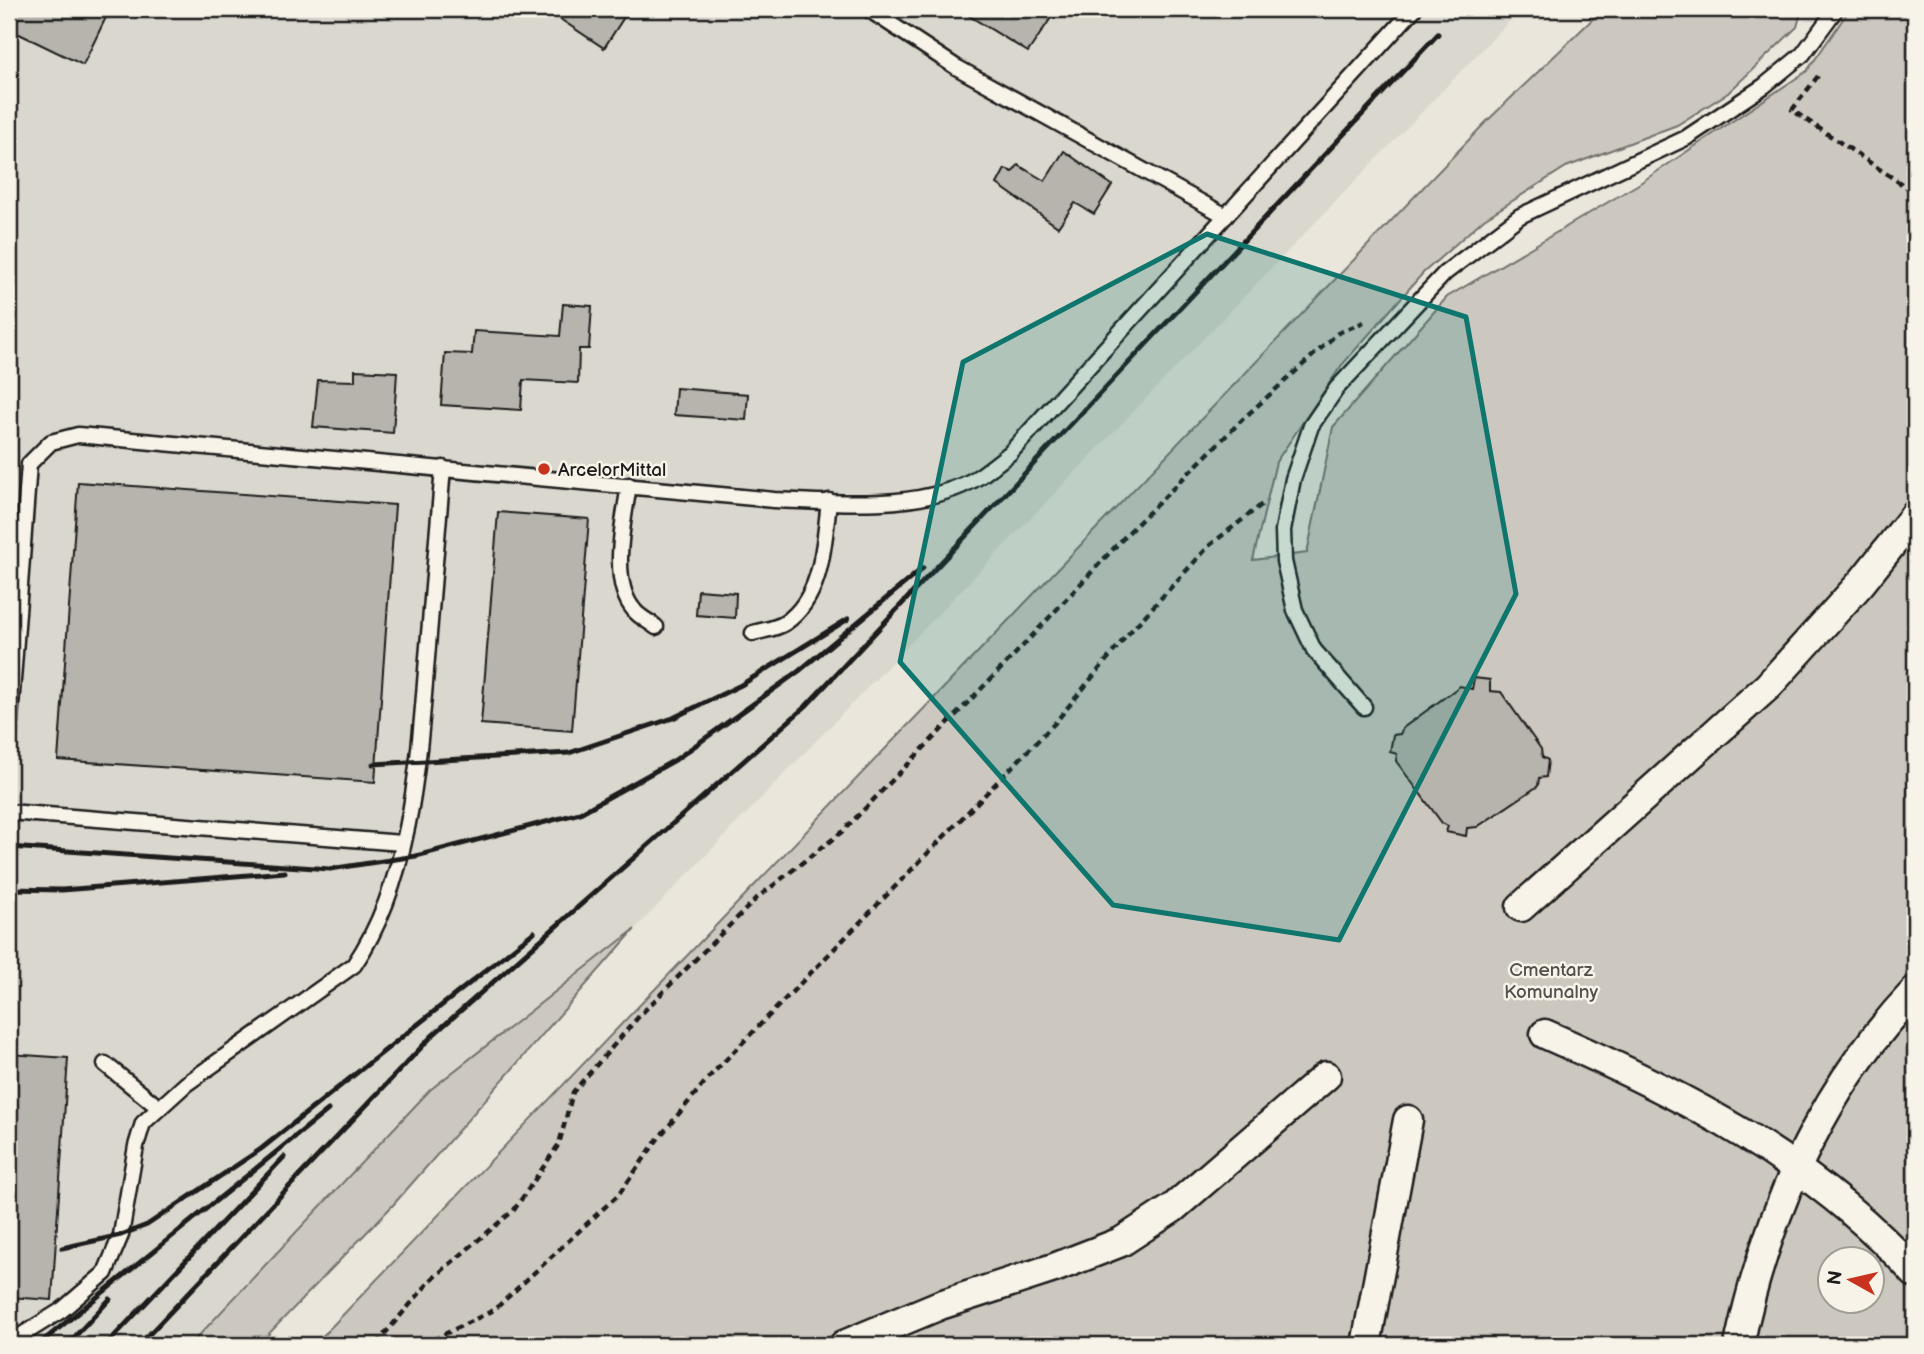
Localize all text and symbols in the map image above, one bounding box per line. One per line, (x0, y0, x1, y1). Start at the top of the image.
place label: ArcelorMittal (558, 459, 666, 482)
marker: ArcelorMittal (536, 461, 552, 477)
park label: Cmentarz Komunalny (1504, 959, 1598, 1004)
north arrow (1815, 1246, 1885, 1316)
text: N (1823, 1269, 1848, 1287)

